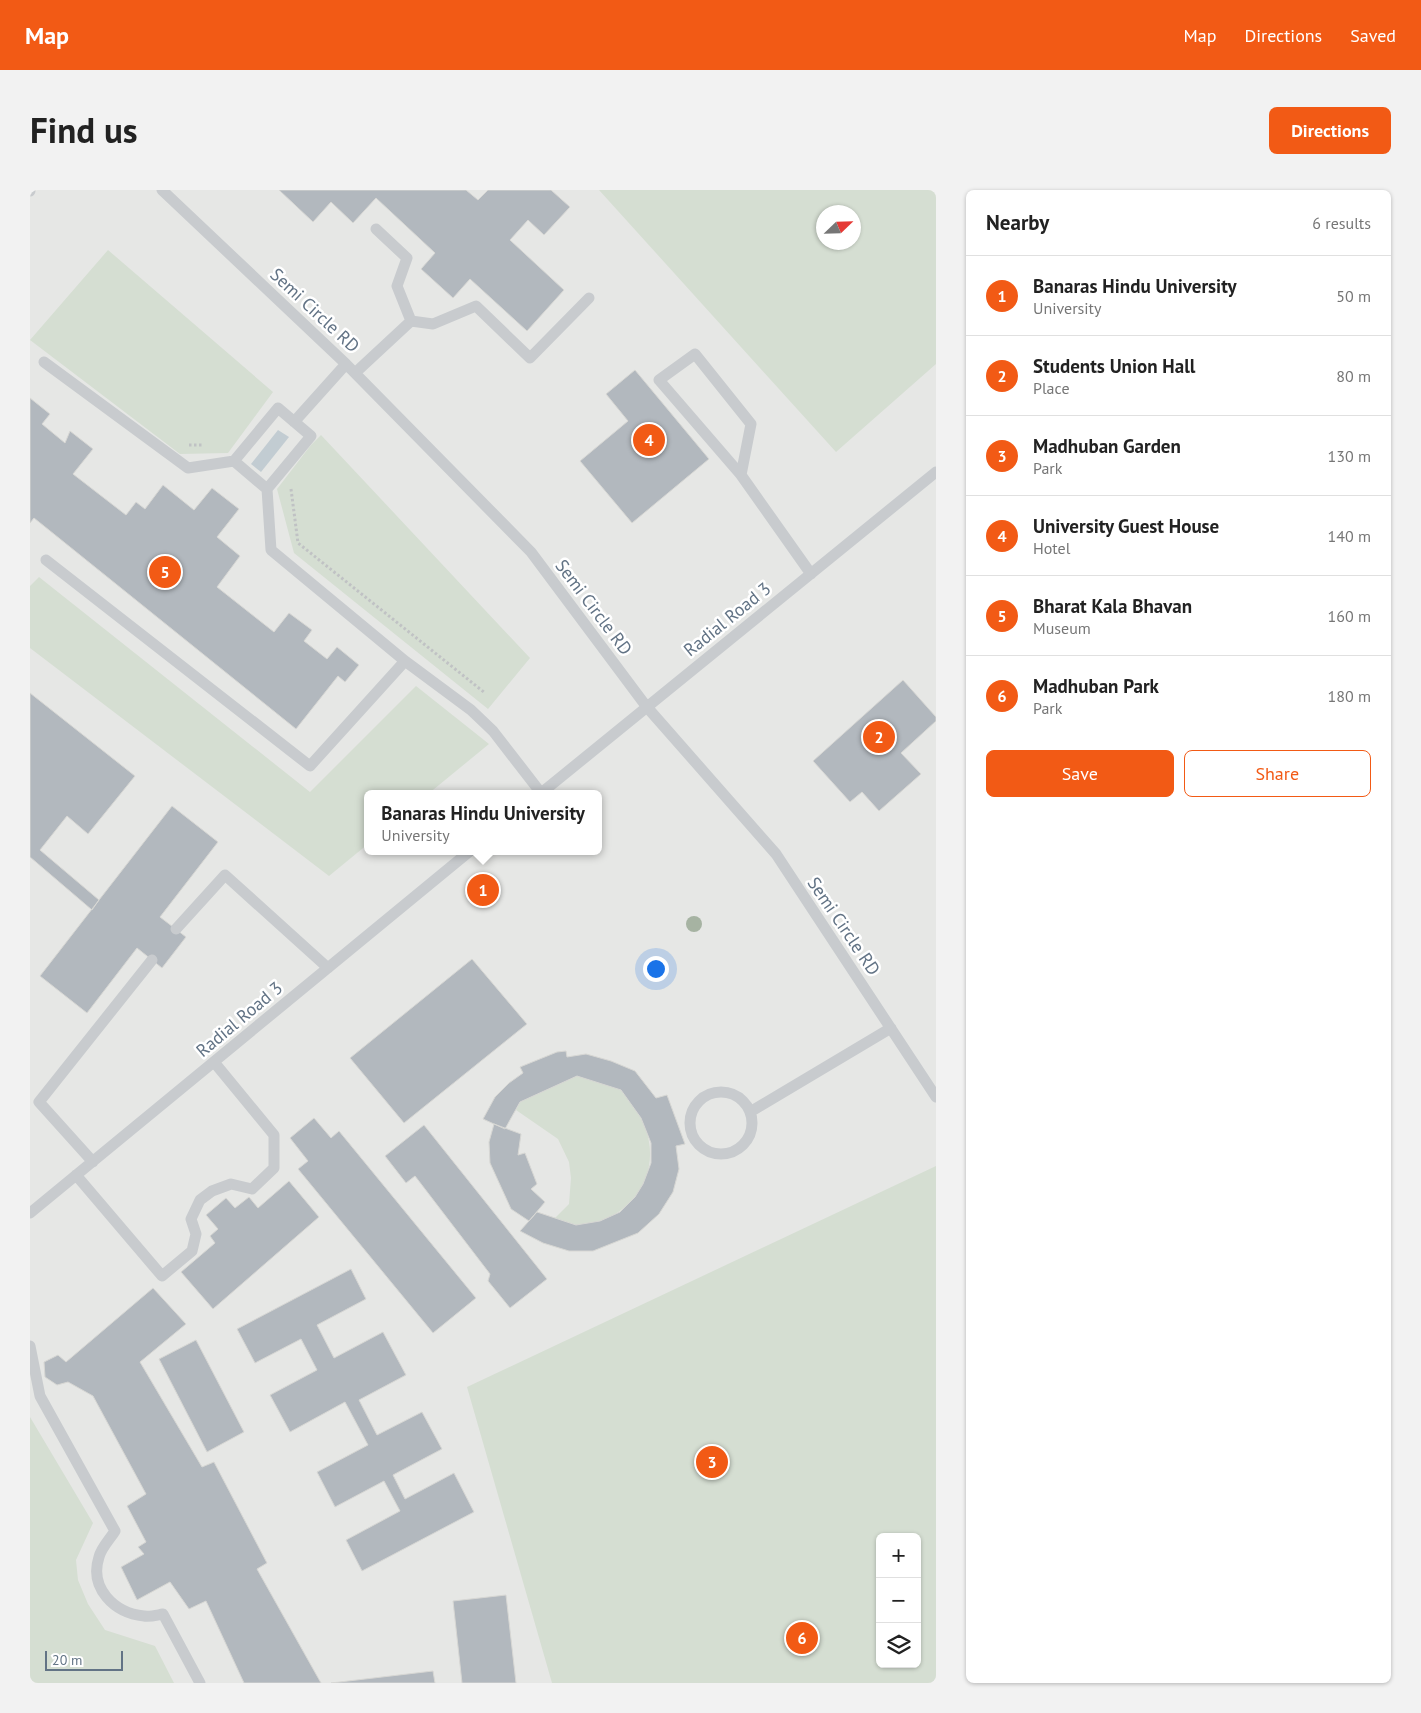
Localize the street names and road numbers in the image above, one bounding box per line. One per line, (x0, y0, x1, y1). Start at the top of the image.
street label: Semi Circle RD (265, 263, 365, 357)
street label: Semi Circle RD (551, 555, 637, 659)
street label: Radial Road 3 (679, 577, 775, 661)
street label: Semi Circle RD (803, 872, 885, 980)
street label: Radial Road 3 (191, 976, 287, 1062)

